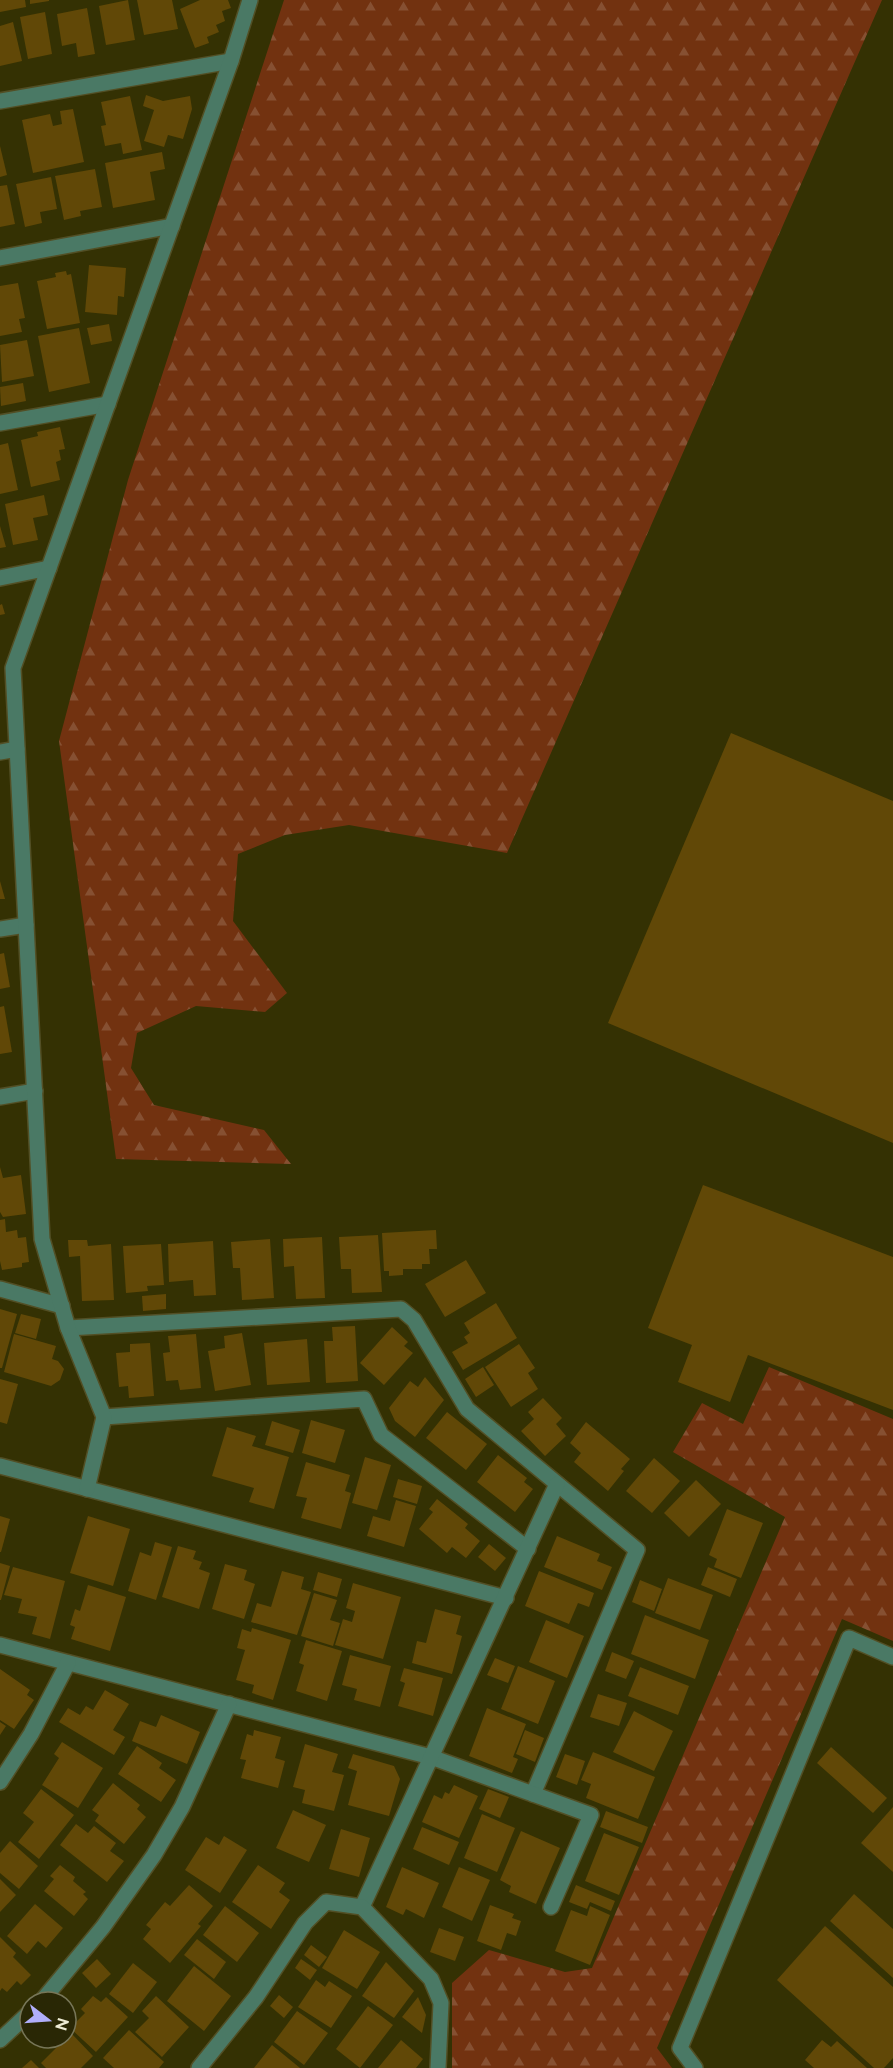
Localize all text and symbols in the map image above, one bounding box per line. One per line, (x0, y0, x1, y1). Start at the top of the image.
north arrow (18, 1990, 78, 2050)
text: N (51, 2016, 73, 2033)

